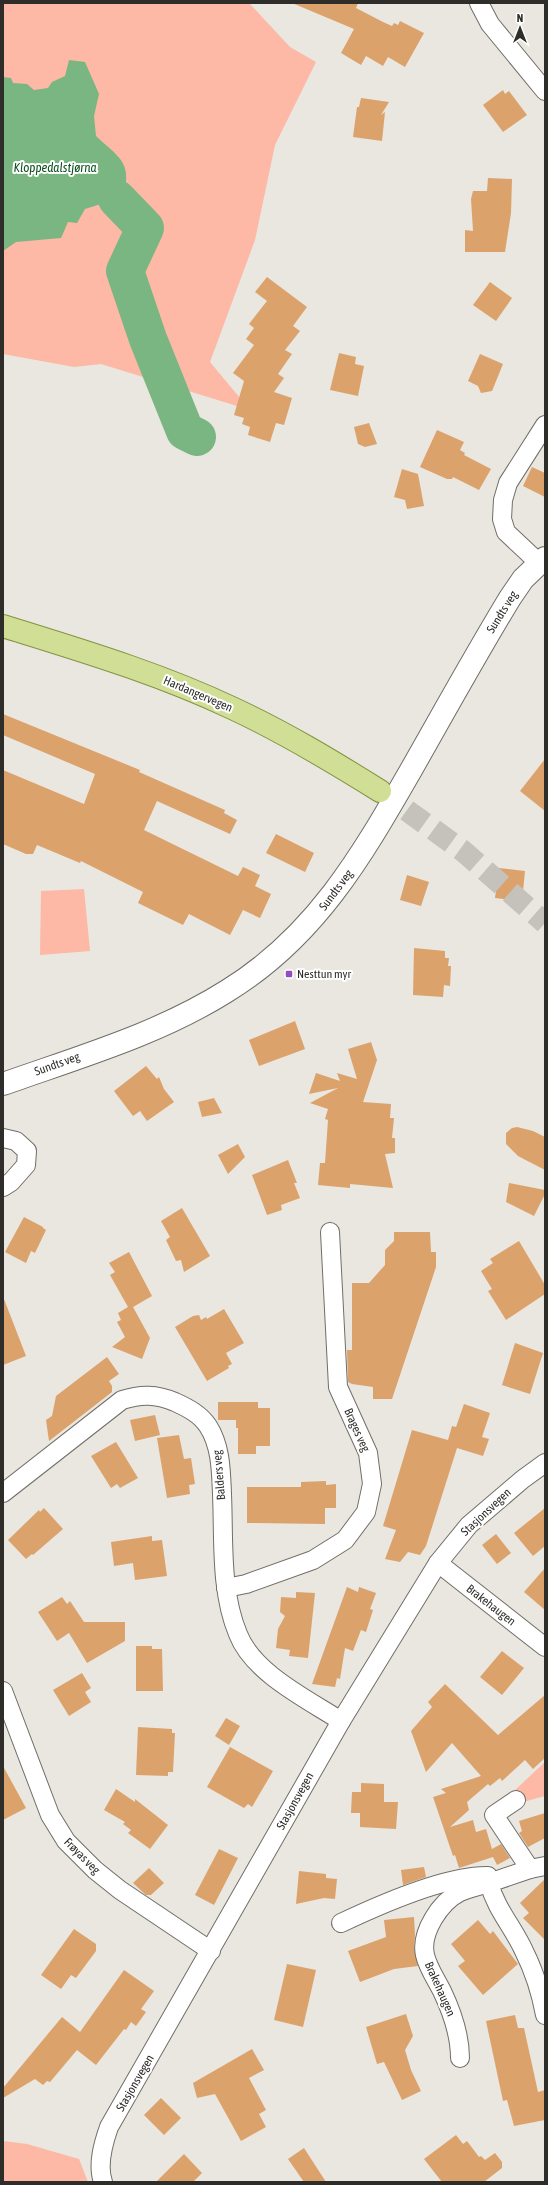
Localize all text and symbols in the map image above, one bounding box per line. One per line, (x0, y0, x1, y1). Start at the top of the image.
north arrow (500, 8, 540, 48)
text: N (517, 12, 523, 24)
water label: Kloppedalstjørna (14, 160, 96, 175)
street label: Sundts veg (484, 588, 521, 636)
street label: Hardangervegen (161, 673, 235, 715)
street label: Sundts veg (316, 866, 356, 913)
place label: Nesttun myr (297, 967, 352, 981)
marker: Nesttun myr (284, 969, 294, 979)
street label: Sundts veg (32, 1049, 82, 1079)
street label: Brages veg (341, 1406, 373, 1455)
street label: Balders veg (210, 1448, 228, 1501)
street label: Stasjonsvegen (458, 1485, 514, 1539)
street label: Brakehaugen (464, 1581, 518, 1629)
street label: Stasjonsvegen (274, 1770, 316, 1832)
street label: Frøyas veg (61, 1835, 104, 1878)
street label: Brakehaugen (422, 1959, 458, 2019)
street label: Stasjonsvegen (113, 2052, 157, 2114)

